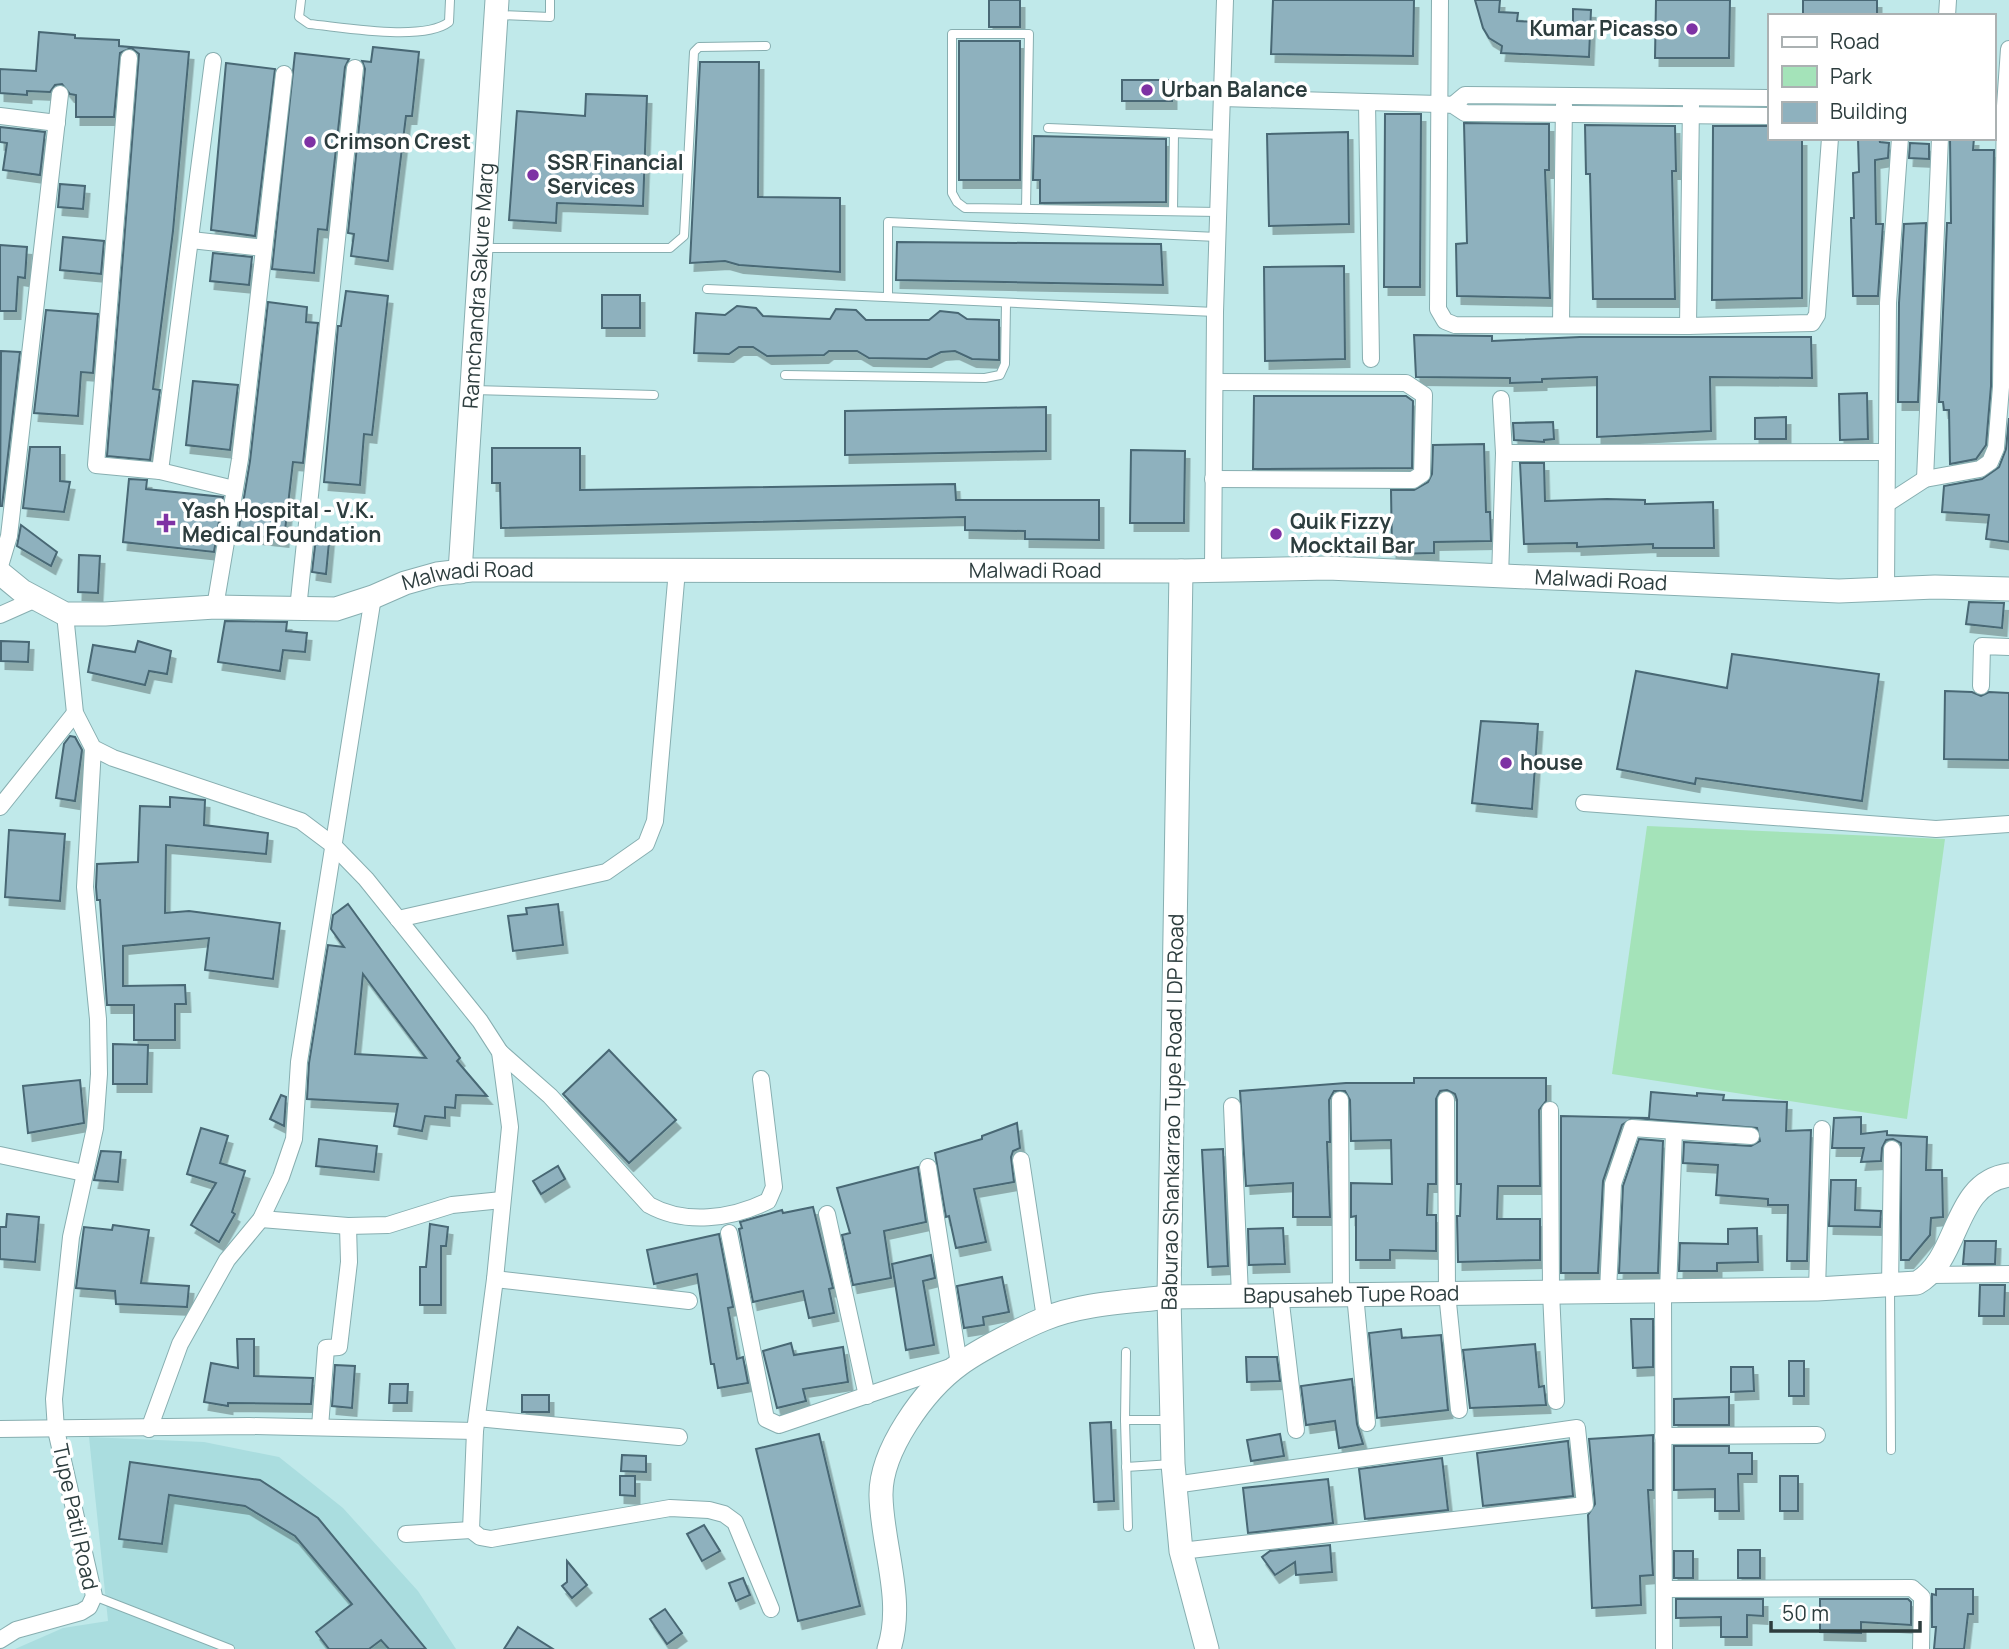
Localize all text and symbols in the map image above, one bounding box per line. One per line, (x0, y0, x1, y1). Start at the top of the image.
place label: Kumar Picasso (1529, 14, 1678, 42)
legend (1768, 14, 1995, 140)
marker: Kumar Picasso (1684, 21, 1700, 37)
text: Road (1830, 27, 1880, 55)
text: Park (1830, 62, 1872, 90)
place label: Urban Balance (1161, 75, 1308, 103)
marker: Urban Balance (1139, 82, 1155, 98)
text: Building (1830, 97, 1907, 125)
place label: Crimson Crest (324, 127, 471, 155)
marker: Crimson Crest (302, 134, 318, 150)
place label: SSR Financial Services (547, 148, 684, 200)
street label: Ramchandra Sakure Marg (456, 162, 499, 410)
marker: SSR Financial Services (525, 167, 541, 183)
place label: Yash Hospital - V.K. Medical Foundation (182, 496, 381, 548)
place label: Quik Fizzy Mocktail Bar (1290, 507, 1415, 559)
marker: Yash Hospital - V.K. Medical Foundation (156, 513, 176, 533)
marker: Quik Fizzy Mocktail Bar (1268, 526, 1284, 542)
street label: Malwadi Road (398, 555, 534, 596)
street label: Malwadi Road (969, 556, 1102, 584)
street label: Malwadi Road (1534, 562, 1668, 596)
place label: house (1520, 748, 1583, 776)
marker: house (1498, 755, 1514, 771)
street label: Baburao Shankarrao Tupe Road | DP Road (1155, 913, 1189, 1311)
street label: Bapusaheb Tupe Road (1243, 1278, 1460, 1309)
street label: Tupe Patil Road (47, 1441, 105, 1593)
scale bar (1771, 1590, 1920, 1634)
text: 50 m (1782, 1599, 1829, 1627)

